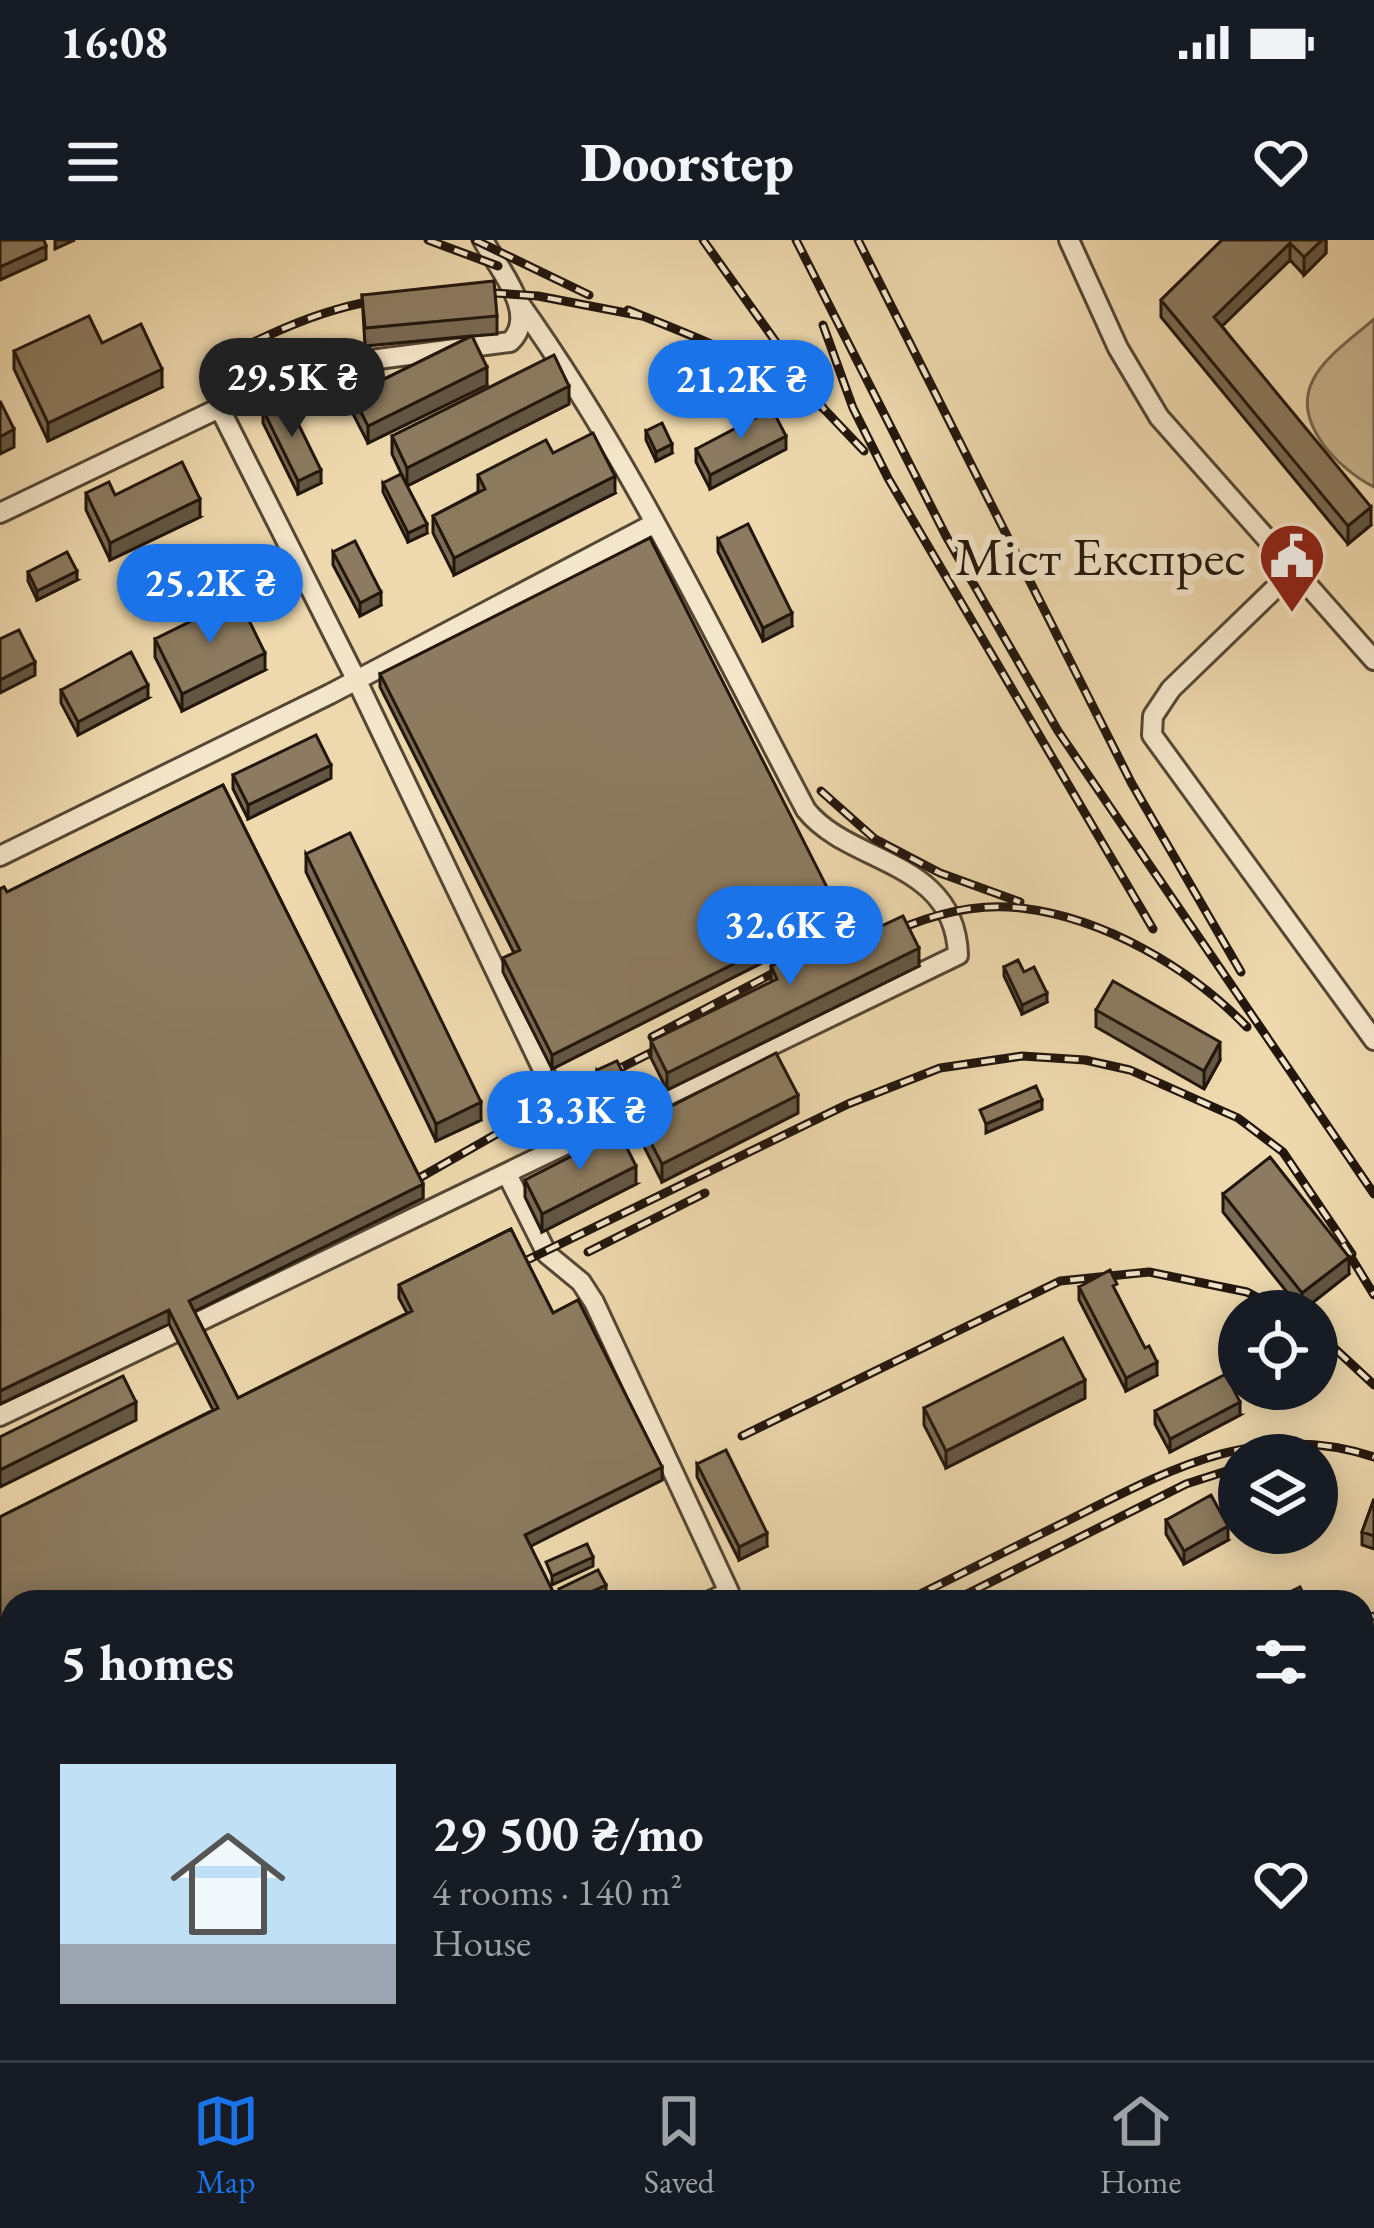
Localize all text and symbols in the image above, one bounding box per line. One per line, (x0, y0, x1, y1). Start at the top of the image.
text: 16:08 (60, 13, 168, 71)
text: Doorstep (580, 127, 794, 197)
icon: menu (60, 129, 126, 195)
icon: heart (1248, 129, 1314, 195)
pin: 29.5K ₴ (181, 338, 403, 440)
pin: 21.2K ₴ (630, 340, 852, 442)
text: 29.5K ₴ (226, 351, 358, 402)
text: 21.2K ₴ (675, 353, 807, 404)
place label: Міст Експрес (955, 521, 1246, 591)
public building icon: Міст Експрес (1257, 521, 1327, 615)
pin: 25.2K ₴ (99, 544, 321, 646)
text: 25.2K ₴ (144, 557, 276, 608)
pin: 32.6K ₴ (679, 886, 901, 988)
text: 32.6K ₴ (724, 899, 856, 950)
pin: 13.3K ₴ (469, 1071, 691, 1173)
text: 13.3K ₴ (514, 1084, 646, 1135)
map controls (1218, 1290, 1338, 1554)
button: locate (1218, 1290, 1338, 1410)
button: layers (1218, 1434, 1338, 1554)
text: 5 homes (60, 1629, 234, 1695)
icon: filters (1248, 1629, 1314, 1695)
text: 29 500 ₴/mo (432, 1800, 704, 1866)
icon: home (156, 1812, 300, 1956)
icon: heart (1248, 1851, 1314, 1917)
text: 4 rooms · 140 m² (432, 1866, 683, 1917)
text: House (432, 1917, 531, 1968)
tab: Map (193, 2088, 259, 2203)
tab: Saved (644, 2088, 715, 2203)
tab: Home (1100, 2088, 1181, 2203)

